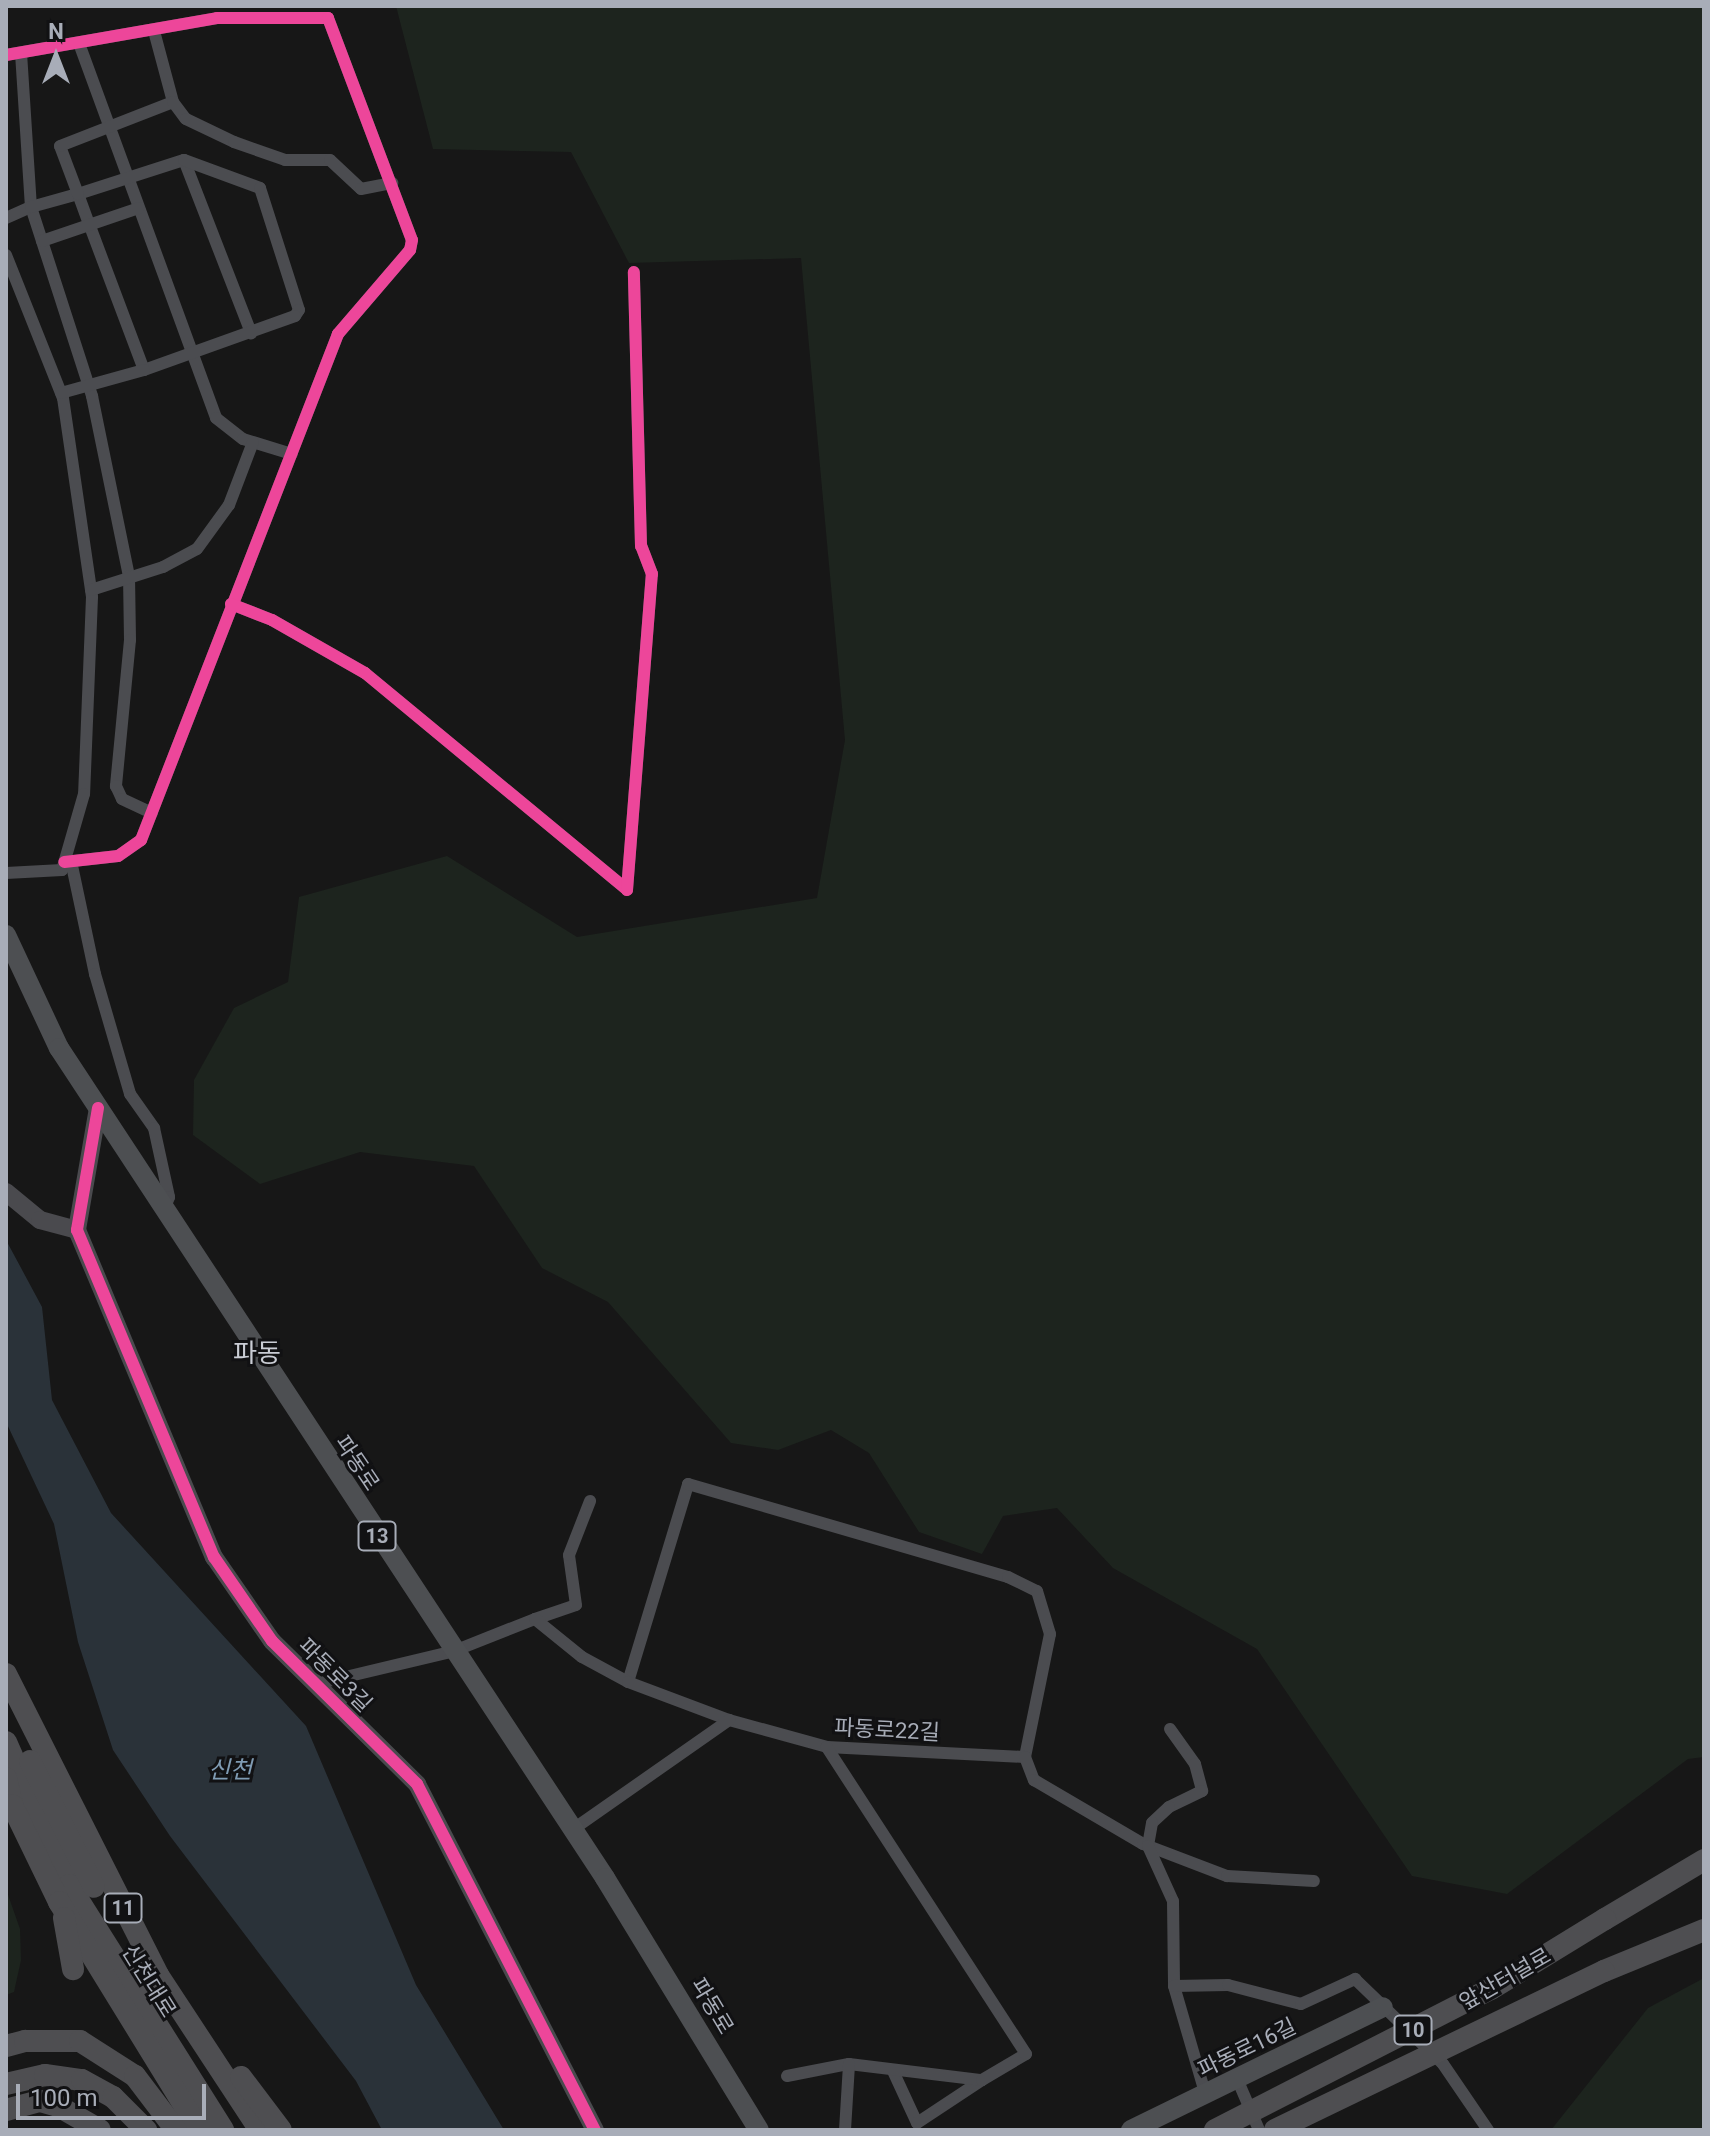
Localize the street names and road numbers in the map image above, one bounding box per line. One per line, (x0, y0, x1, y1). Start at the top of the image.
street label: 파동로 (329, 1430, 385, 1496)
road number: 13 (357, 1520, 397, 1552)
street label: 파동로3길 (293, 1633, 377, 1717)
street label: 파동로22길 (834, 1714, 940, 1746)
road number: 11 (103, 1892, 143, 1924)
street label: 신천대로 (116, 1940, 182, 2022)
street label: 앞산터널로 (1455, 1942, 1555, 2016)
street label: 파동로 (685, 1973, 739, 2039)
street label: 파동로16길 (1194, 2013, 1300, 2083)
road number: 10 (1393, 2014, 1433, 2046)

